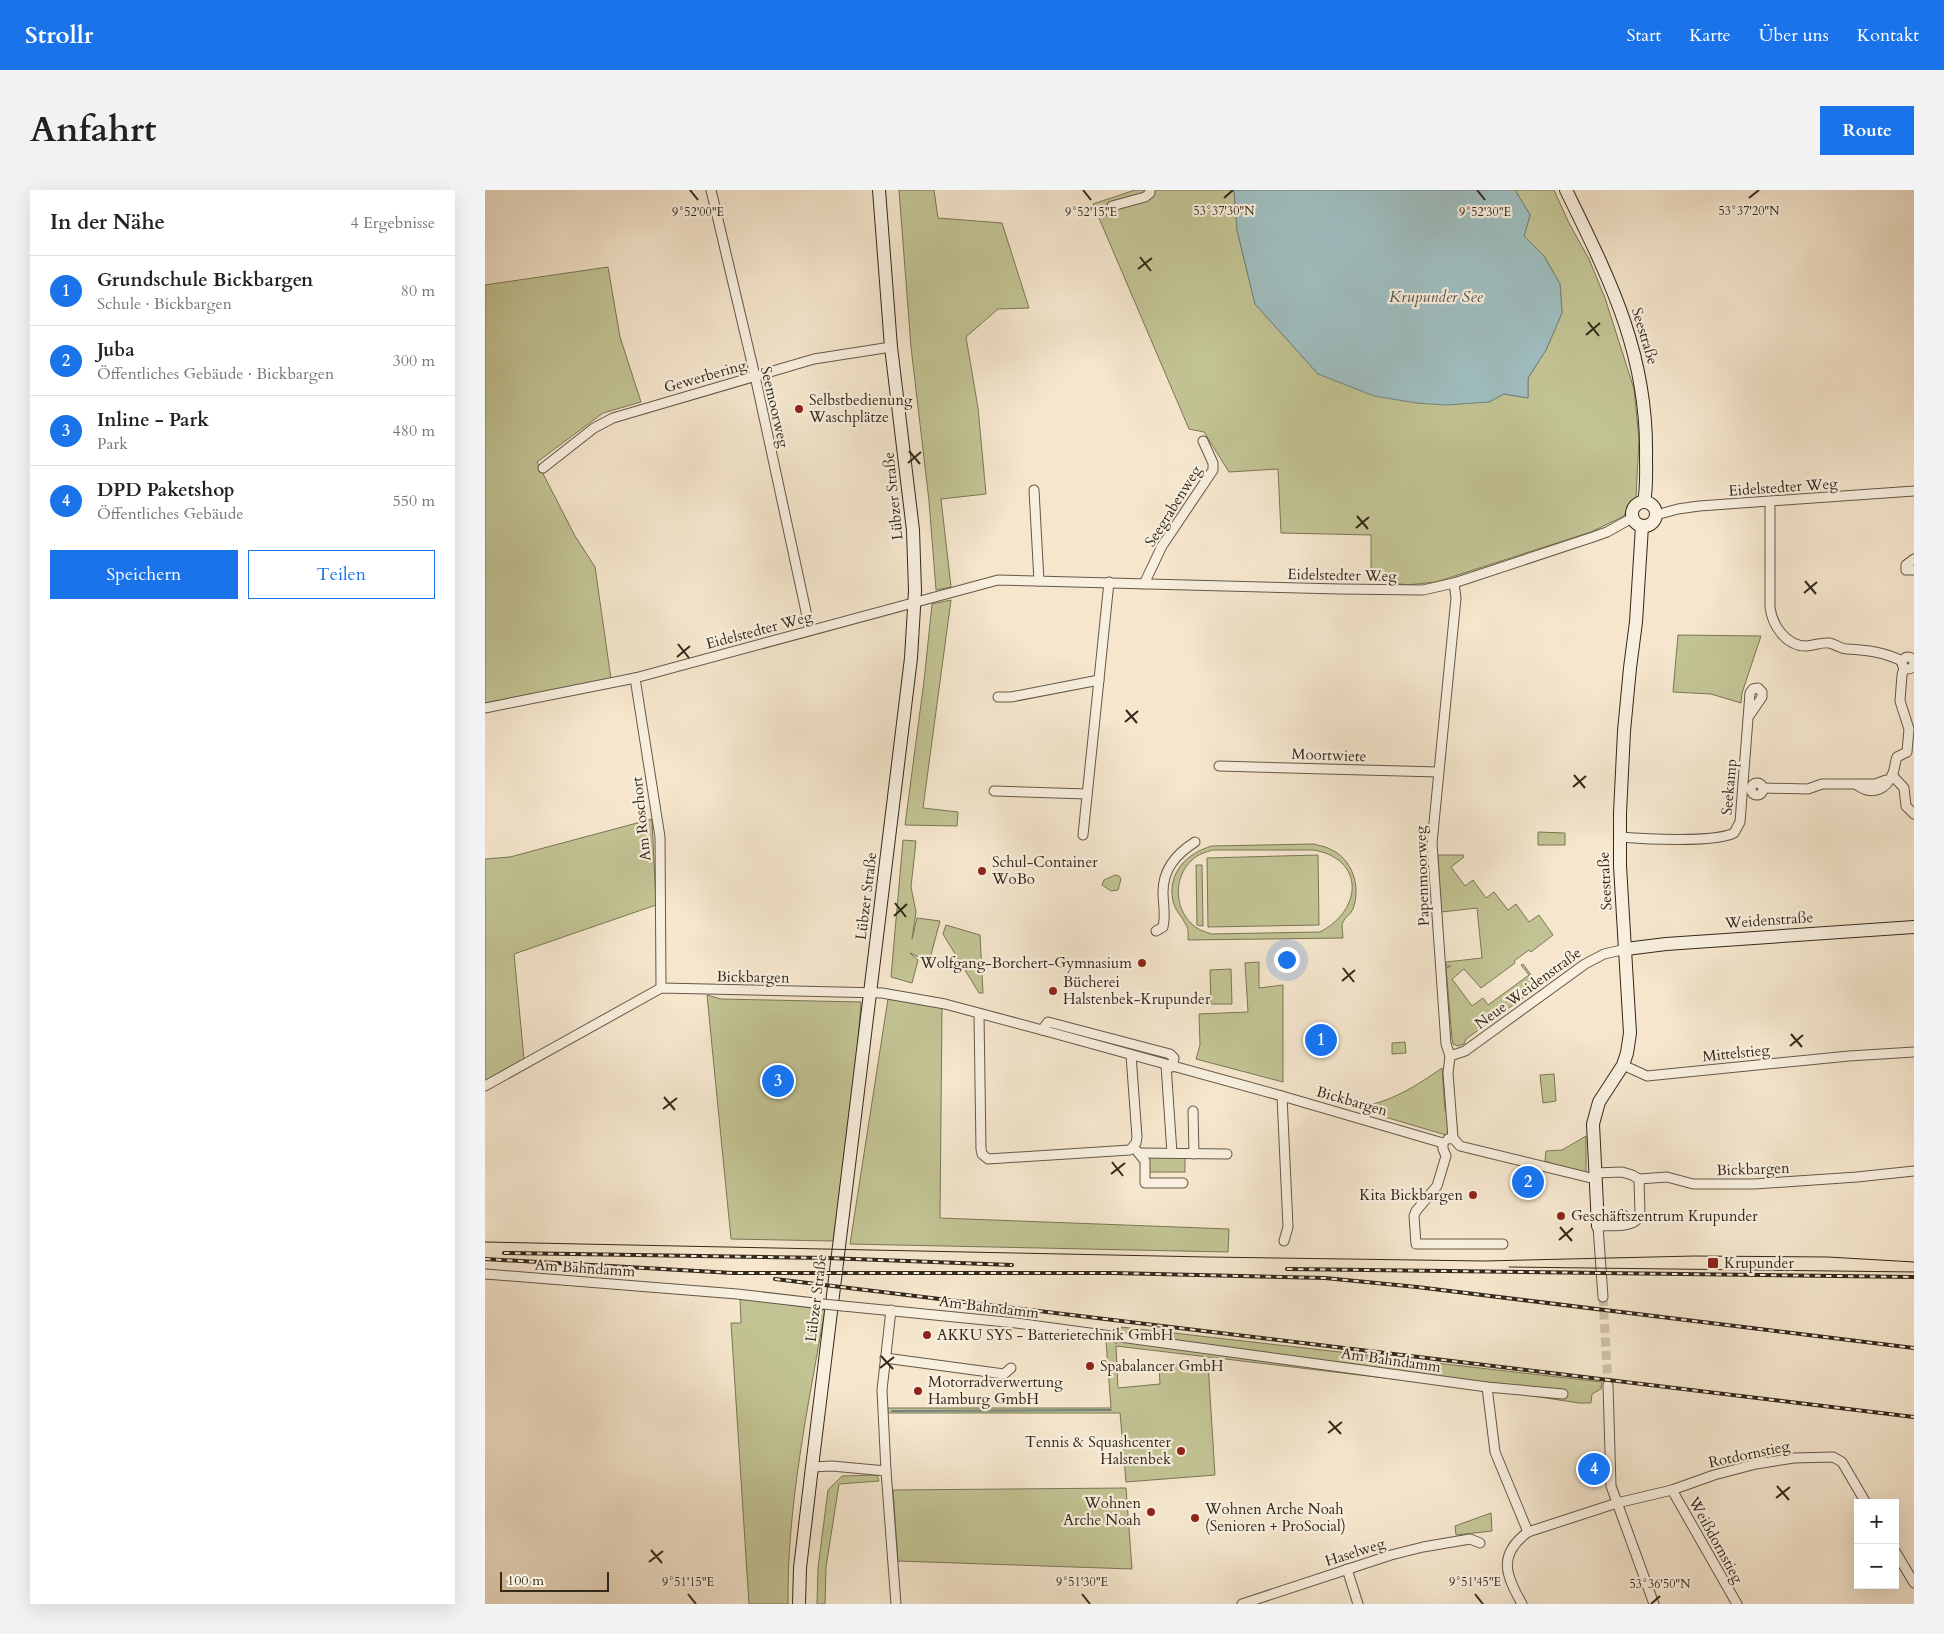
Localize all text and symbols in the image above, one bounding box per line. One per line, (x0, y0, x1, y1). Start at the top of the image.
text: Strollr (25, 19, 93, 52)
text: Start (1626, 23, 1661, 48)
text: Karte (1689, 23, 1731, 48)
text: Über uns (1759, 23, 1829, 48)
text: Kontakt (1857, 23, 1919, 48)
text: Anfahrt (30, 106, 156, 154)
button: Route (1820, 106, 1914, 155)
text: 53°37'30"N (1194, 203, 1255, 219)
text: 53°37'20"N (1719, 203, 1780, 219)
text: 9°52'00"E (672, 204, 724, 220)
text: 9°52'15"E (1065, 204, 1117, 220)
text: 9°52'30"E (1459, 204, 1511, 220)
text: In der Nähe (50, 208, 165, 237)
text: 4 Ergebnisse (350, 212, 435, 234)
text: Grundschule Bickbargen (97, 267, 313, 293)
text: 1 (62, 280, 70, 302)
text: 80 m (401, 280, 435, 302)
water label: Krupunder See (1389, 286, 1484, 308)
text: Schule · Bickbargen (97, 293, 232, 315)
street label: Seestraße (1627, 305, 1663, 367)
text: Juba (97, 337, 135, 363)
text: 2 (62, 350, 70, 372)
text: 300 m (393, 350, 435, 372)
street label: Gewerbering (662, 355, 749, 397)
text: Öffentliches Gebäude · Bickbargen (97, 363, 334, 385)
street label: Seemoorweg (756, 364, 794, 450)
place label: Selbstbedienung Waschplätze (808, 390, 913, 427)
marker: Selbstbedienung Waschplätze (793, 403, 805, 415)
text: Inline - Park (97, 407, 209, 433)
text: 3 (62, 420, 70, 442)
text: 480 m (393, 420, 435, 442)
text: Park (97, 433, 128, 455)
street label: Lübzer Straße (878, 451, 908, 541)
street label: Seegrabenweg (1140, 461, 1206, 550)
street label: Eidelstedter Weg (1728, 473, 1839, 501)
text: DPD Paketshop (97, 477, 235, 503)
text: 4 (62, 490, 70, 512)
text: 550 m (393, 490, 435, 512)
text: Öffentliches Gebäude (97, 503, 244, 525)
button: Speichern (50, 550, 238, 599)
button: Teilen (248, 550, 435, 599)
street label: Eidelstedter Weg (1287, 564, 1397, 586)
street label: Eidelstedter Weg (704, 606, 815, 654)
street label: Moortwiete (1291, 744, 1367, 766)
street label: Seekamp (1717, 758, 1741, 816)
street label: Am Roschort (627, 776, 655, 862)
street label: Papenmoorweg (1410, 825, 1434, 926)
street label: Lübzer Straße (851, 851, 881, 941)
street label: Seestraße (1593, 851, 1617, 911)
place label: Schul-Container WoBo (991, 852, 1098, 889)
marker: Schul-Container WoBo (976, 865, 988, 877)
street label: Weidenstraße (1723, 907, 1814, 933)
street label: Neue Weidenstraße (1471, 942, 1585, 1033)
your location (1274, 947, 1300, 973)
place label: Wolfgang-Borchert-Gymnasium (919, 953, 1132, 973)
marker: Wolfgang-Borchert-Gymnasium (1136, 957, 1148, 969)
street label: Bickbargen (716, 966, 790, 988)
place label: Bücherei Halstenbek-Krupunder (1063, 972, 1211, 1009)
marker: Bücherei Halstenbek-Krupunder (1047, 985, 1059, 997)
pin: 1 (1305, 1021, 1337, 1059)
street label: Mittelstieg (1701, 1039, 1771, 1066)
pin: 3 (762, 1062, 794, 1100)
street label: Bickbargen (1314, 1081, 1390, 1121)
street label: Bickbargen (1716, 1158, 1790, 1180)
pin: 2 (1512, 1163, 1544, 1201)
place label: Kita Bickbargen (1359, 1185, 1463, 1205)
marker: Kita Bickbargen (1467, 1189, 1479, 1201)
place label: Geschäftszentrum Krupunder (1571, 1206, 1758, 1226)
marker: Geschäftszentrum Krupunder (1555, 1210, 1567, 1222)
street label: Lübzer Straße (801, 1253, 831, 1343)
place label: Krupunder (1724, 1253, 1794, 1273)
street label: Am Bahndamm (534, 1255, 636, 1282)
marker: Krupunder (1706, 1256, 1720, 1270)
street label: Am Bahndamm (938, 1291, 1040, 1323)
place label: AKKU SYS - Batterietechnik GmbH (937, 1325, 1174, 1345)
marker: AKKU SYS - Batterietechnik GmbH (921, 1329, 933, 1341)
street label: Am Bahndamm (1340, 1343, 1443, 1377)
place label: Spabalancer GmbH (1100, 1356, 1224, 1376)
marker: Spabalancer GmbH (1084, 1360, 1096, 1372)
place label: Motorradverwertung Hamburg GmbH (928, 1372, 1063, 1409)
marker: Motorradverwertung Hamburg GmbH (912, 1385, 924, 1397)
place label: Tennis & Squashcenter Halstenbek (1025, 1432, 1172, 1469)
street label: Rotdornstieg (1707, 1436, 1792, 1472)
marker: Tennis & Squashcenter Halstenbek (1175, 1445, 1187, 1457)
pin: 4 (1578, 1450, 1610, 1488)
street label: Weißdornstieg (1684, 1492, 1748, 1587)
place label: Wohnen Arche Noah (1063, 1493, 1142, 1530)
place label: Wohnen Arche Noah (Senioren + ProSocial) (1204, 1499, 1346, 1536)
map controls (1854, 1499, 1899, 1589)
button: + (1854, 1499, 1899, 1544)
marker: Wohnen Arche Noah (1145, 1506, 1157, 1518)
marker: Wohnen Arche Noah (Senioren + ProSocial) (1189, 1512, 1201, 1524)
street label: Haselweg (1322, 1533, 1388, 1571)
button: − (1854, 1544, 1899, 1589)
scale bar (500, 1569, 609, 1592)
text: 100 m (507, 1571, 544, 1590)
text: 9°51'15"E (662, 1574, 714, 1590)
text: 9°51'30"E (1056, 1574, 1108, 1590)
text: 9°51'45"E (1449, 1574, 1501, 1590)
text: 53°36'50"N (1630, 1576, 1691, 1592)

